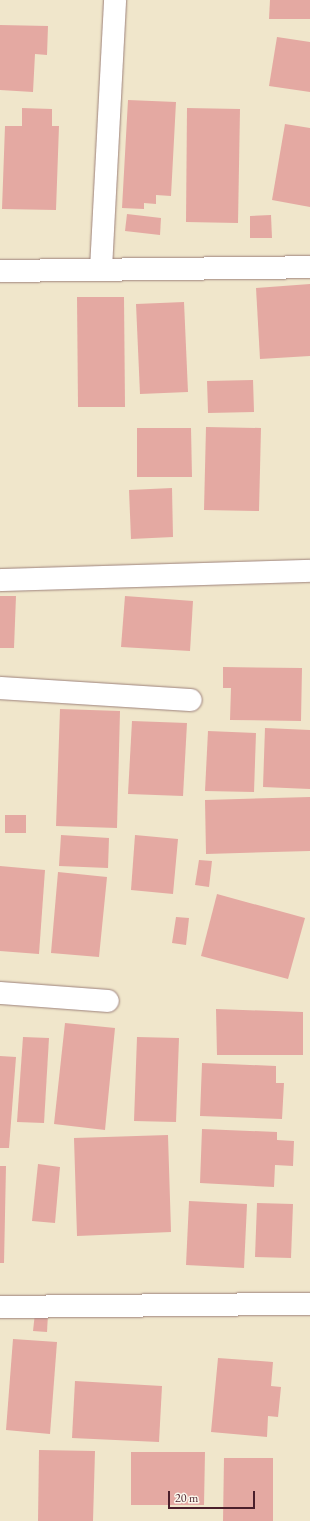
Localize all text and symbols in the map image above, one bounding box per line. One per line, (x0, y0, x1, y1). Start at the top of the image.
scale bar (170, 1483, 257, 1509)
text: 20 m (175, 1490, 198, 1506)

